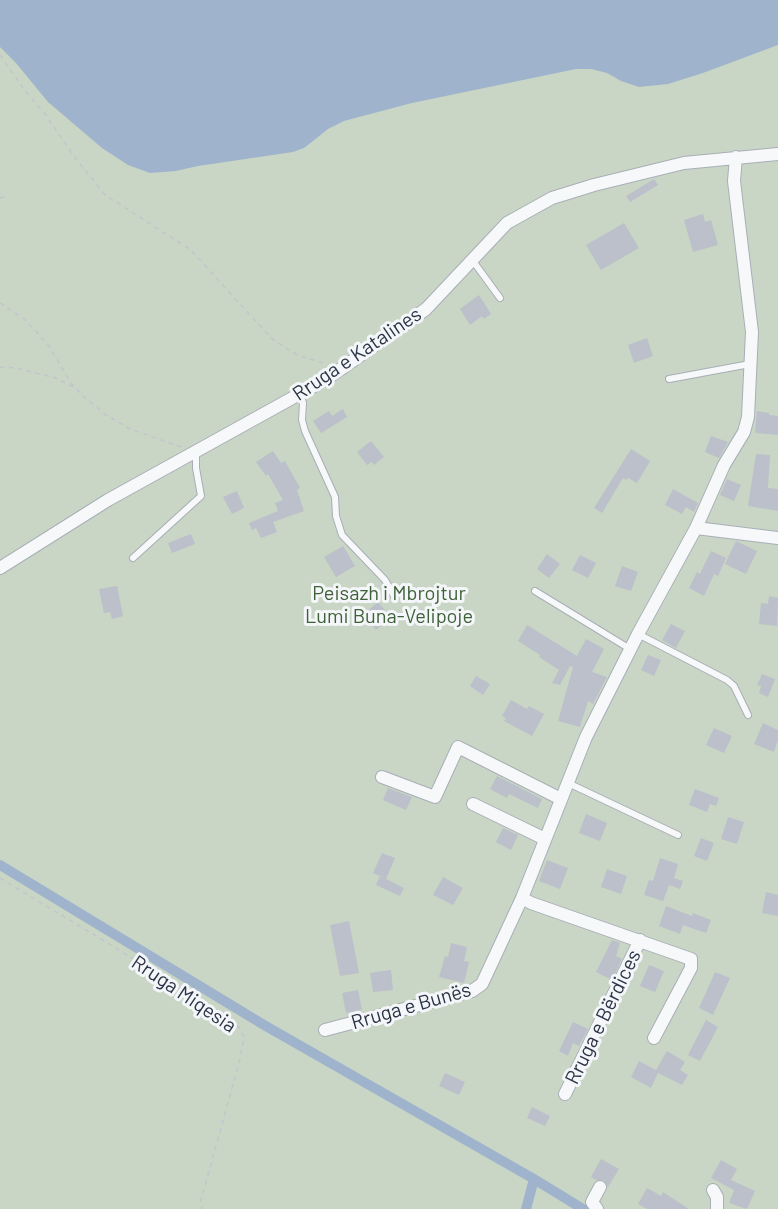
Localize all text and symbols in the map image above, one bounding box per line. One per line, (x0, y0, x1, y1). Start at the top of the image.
street label: Rruga e Katalines (288, 302, 426, 406)
park label: Peisazh i Mbrojtur Lumi Buna-Velipoje (305, 581, 473, 628)
street label: Rruga e Bërdices (560, 946, 646, 1088)
street label: Rruga Miqesia (127, 950, 241, 1038)
street label: Rruga e Bunës (348, 977, 474, 1035)

